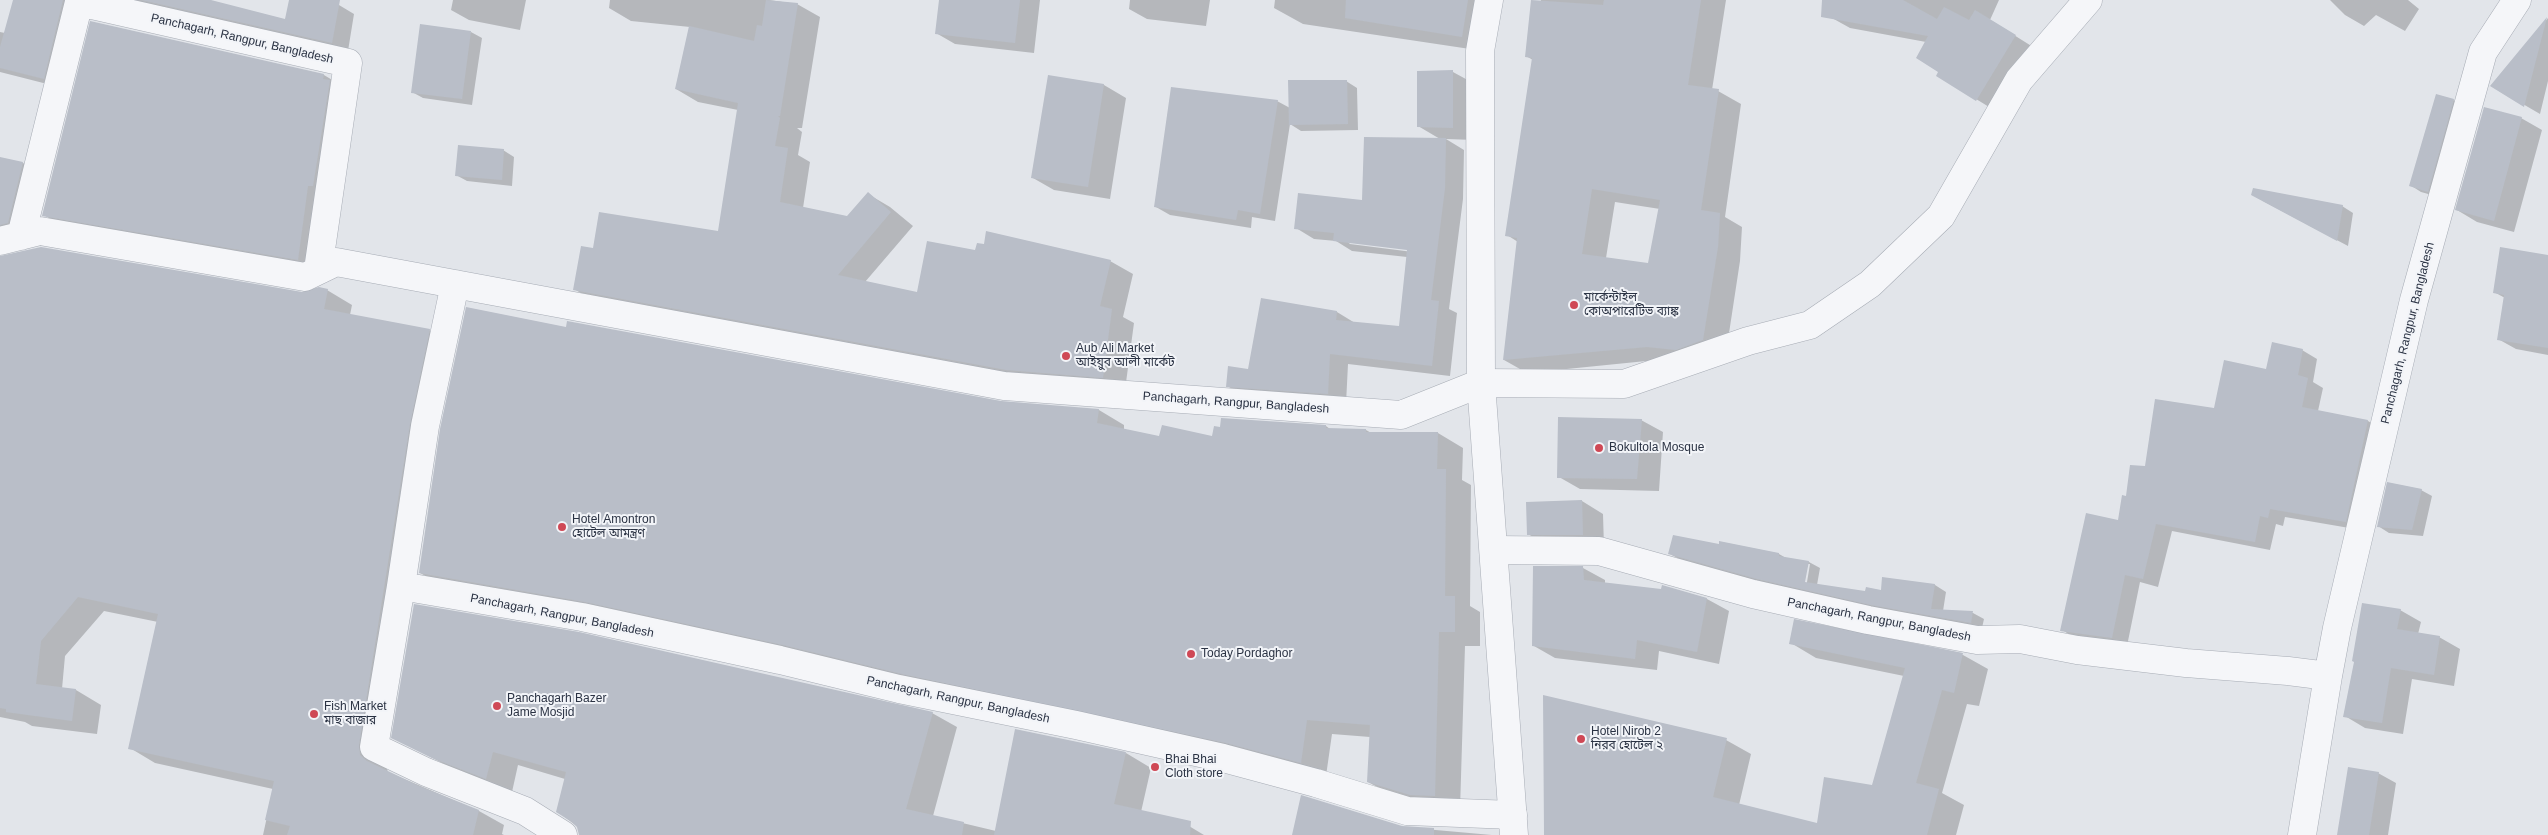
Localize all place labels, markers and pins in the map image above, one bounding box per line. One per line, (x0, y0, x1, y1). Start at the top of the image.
place label: মার্কেন্টাইল কোঅপারেটিভ ব্যাঙ্ক (1584, 291, 1679, 319)
marker: মার্কেন্টাইল কোঅপারেটিভ ব্যাঙ্ক (1568, 299, 1580, 311)
place label: Aub Ali Market আইয়ুব আলী মার্কেট (1076, 342, 1175, 370)
marker: Aub Ali Market আইয়ুব আলী মার্কেট (1060, 350, 1072, 362)
place label: Bokultola Mosque (1609, 441, 1704, 455)
marker: Bokultola Mosque (1593, 442, 1605, 454)
place label: Hotel Amontron হোটেল আমন্ত্রণ (572, 513, 655, 541)
marker: Hotel Amontron হোটেল আমন্ত্রণ (556, 521, 568, 533)
place label: Today Pordaghor (1201, 647, 1292, 661)
marker: Today Pordaghor (1185, 648, 1197, 660)
place label: Panchagarh Bazer Jame Mosjid (507, 692, 606, 720)
place label: Fish Market মাছ বাজার (324, 700, 387, 728)
marker: Panchagarh Bazer Jame Mosjid (491, 700, 503, 712)
marker: Fish Market মাছ বাজার (308, 708, 320, 720)
place label: Hotel Nirob 2 নিরব হোটেল ২ (1591, 725, 1663, 753)
marker: Hotel Nirob 2 নিরব হোটেল ২ (1575, 733, 1587, 745)
place label: Bhai Bhai Cloth store (1165, 753, 1223, 781)
marker: Bhai Bhai Cloth store (1149, 761, 1161, 773)

